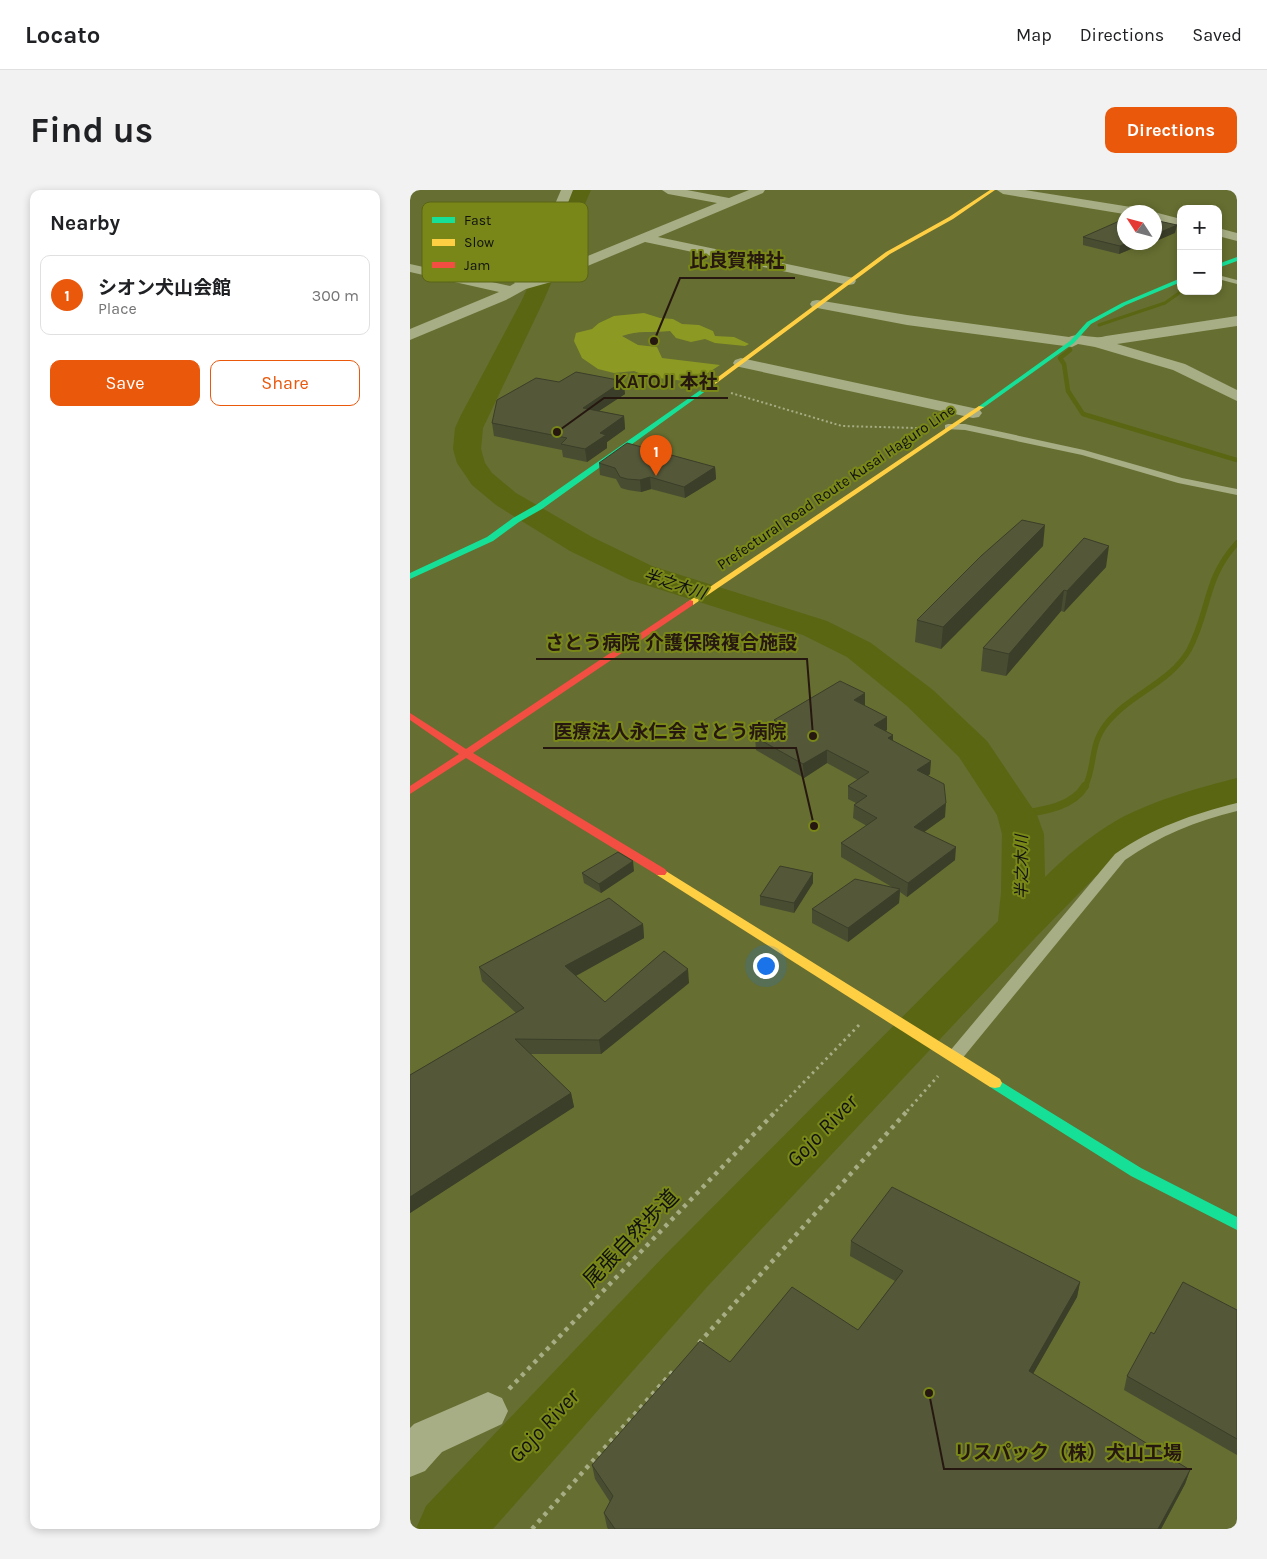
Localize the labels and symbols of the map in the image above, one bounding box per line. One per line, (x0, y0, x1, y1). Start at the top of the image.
legend (422, 202, 588, 282)
north arrow (1117, 205, 1162, 250)
text: Fast (464, 212, 491, 229)
text: Slow (464, 234, 494, 251)
callout: 比良賀神社 (680, 244, 795, 278)
text: 比良賀神社 (689, 250, 785, 272)
text: Jam (464, 257, 490, 274)
callout: KATOJI 本社 (604, 364, 728, 398)
text: KATOJI 本社 (614, 371, 718, 393)
street label: Prefectural Road Route Kusai Haguro Line (714, 400, 958, 574)
pin: 1 (640, 435, 672, 476)
water label: 半之木川 (642, 565, 710, 604)
callout: さとう病院 介護保険複合施設 (536, 625, 807, 659)
text: さとう病院 介護保険複合施設 (545, 632, 797, 654)
callout: 医療法人永仁会 さとう病院 (543, 714, 796, 748)
text: 医療法人永仁会 さとう病院 (554, 721, 786, 743)
water label: 半之木川 (1012, 833, 1031, 899)
your location (753, 953, 779, 979)
water label: Gojo River (781, 1088, 864, 1173)
street label: 尾張自然歩道 (579, 1184, 683, 1292)
water label: Gojo River (503, 1383, 586, 1468)
callout: リスパック（株）犬山工場 (944, 1435, 1192, 1469)
text: リスパック（株）犬山工場 (954, 1442, 1182, 1464)

